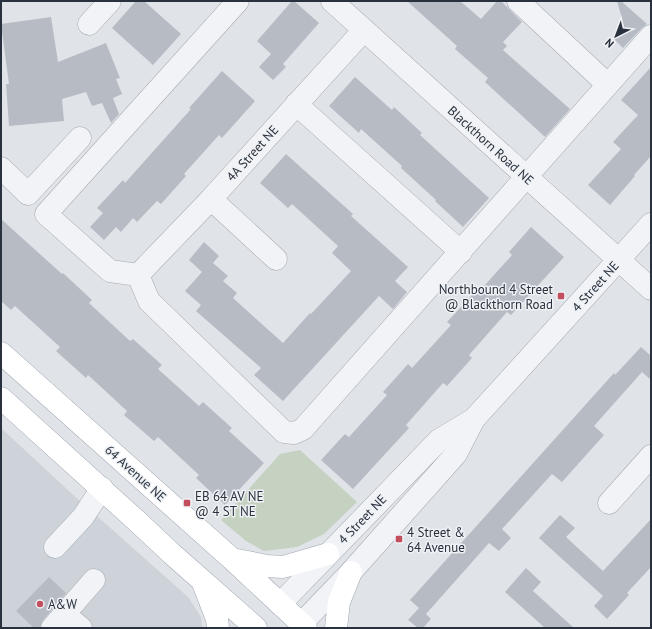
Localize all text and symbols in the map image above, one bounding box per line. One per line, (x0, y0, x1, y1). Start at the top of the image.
north arrow (596, 16, 636, 56)
text: N (602, 36, 617, 51)
street label: Blackthorn Road NE (444, 102, 537, 189)
street label: 4A Street NE (223, 122, 282, 185)
street label: 4 Street NE (568, 257, 623, 315)
place label: Northbound 4 Street @ Blackthorn Road (439, 281, 554, 313)
marker: Northbound 4 Street @ Blackthorn Road (556, 291, 566, 301)
street label: 64 Avenue NE (101, 441, 170, 505)
place label: EB 64 AV NE @ 4 ST NE (195, 488, 263, 520)
street label: 4 Street NE (334, 491, 390, 548)
marker: EB 64 AV NE @ 4 ST NE (182, 498, 192, 508)
place label: 4 Street & 64 Avenue (407, 524, 465, 556)
marker: 4 Street & 64 Avenue (394, 534, 404, 544)
place label: A&W (48, 596, 77, 613)
marker: A&W (35, 599, 45, 609)

